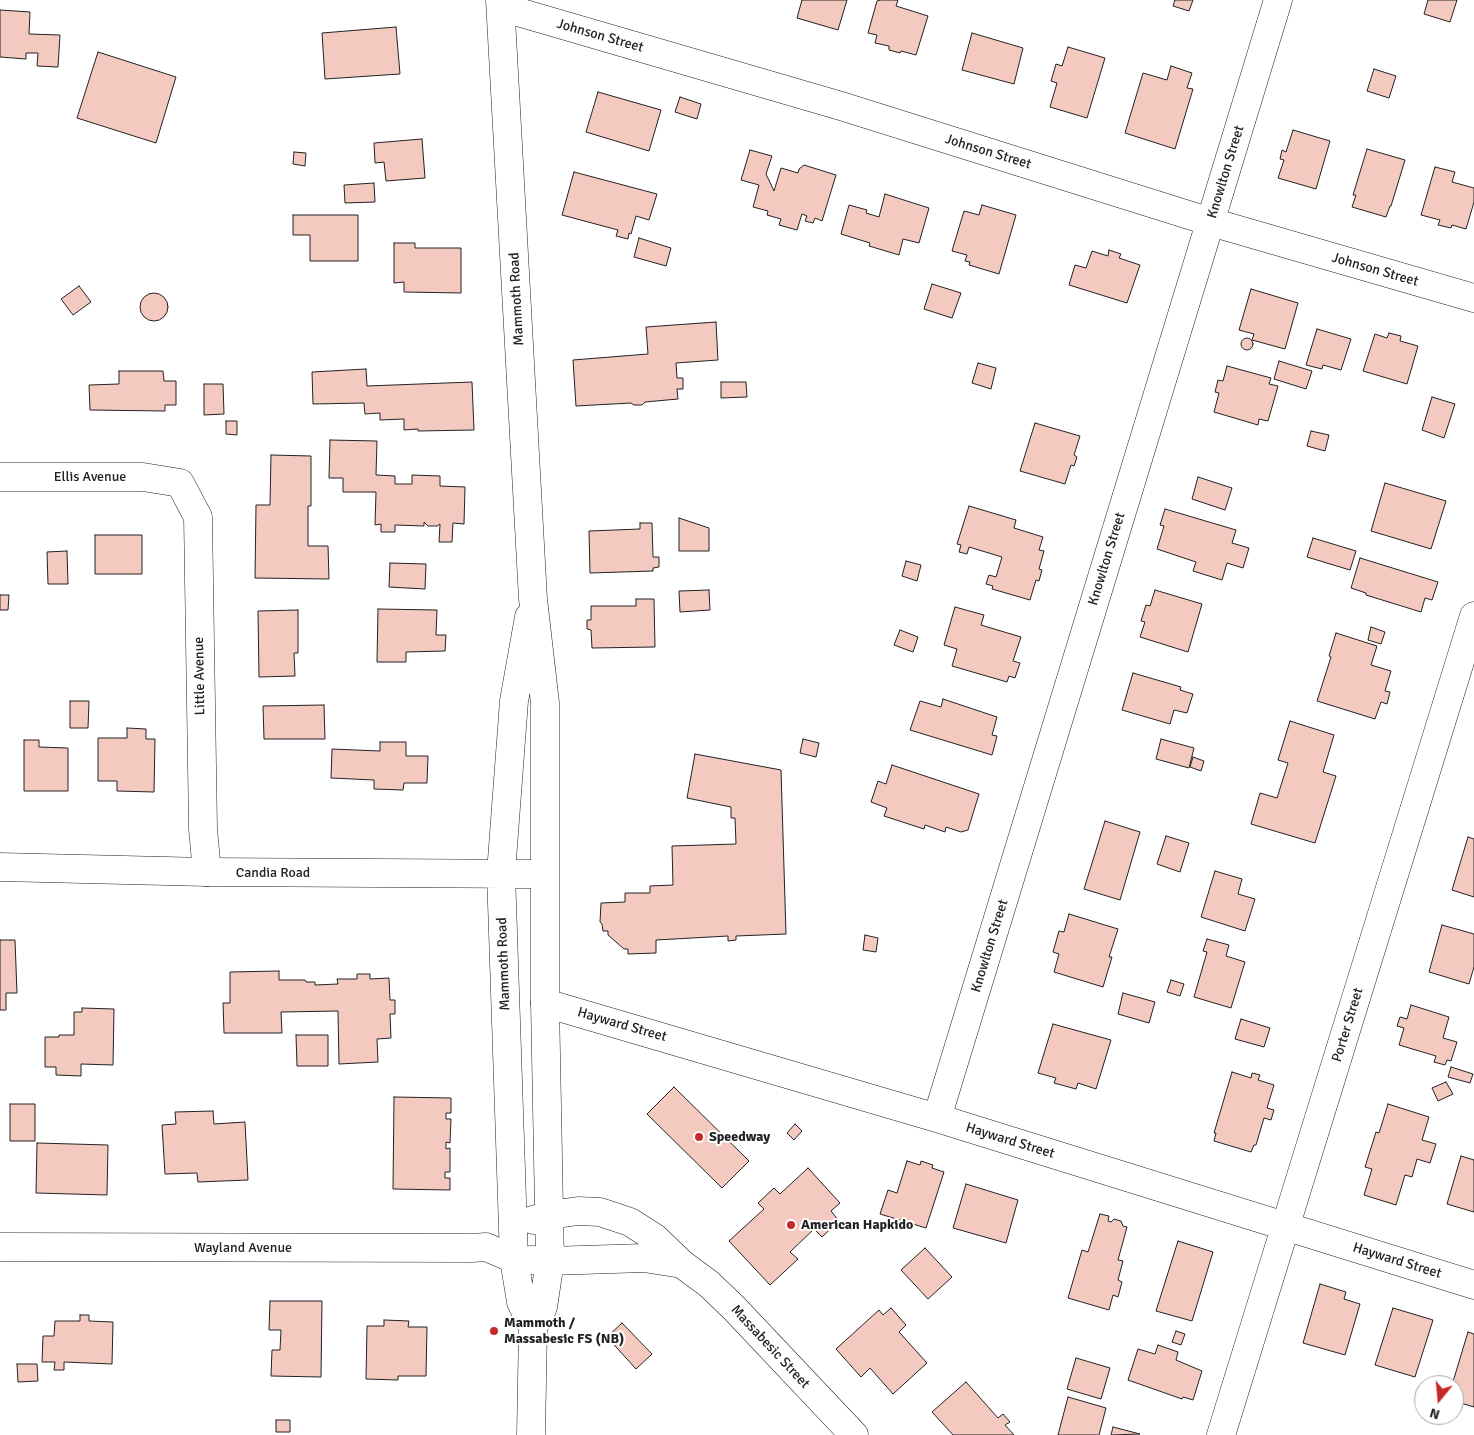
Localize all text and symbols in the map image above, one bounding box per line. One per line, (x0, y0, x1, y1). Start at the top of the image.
street label: Johnson Street (555, 16, 645, 56)
street label: Knowlton Street (1204, 123, 1248, 221)
street label: Johnson Street (943, 131, 1033, 173)
street label: Johnson Street (1330, 250, 1420, 290)
street label: Mammoth Road (506, 252, 528, 346)
street label: Ellis Avenue (54, 469, 126, 485)
street label: Knowlton Street (1085, 510, 1129, 608)
street label: Little Avenue (191, 637, 209, 715)
street label: Candia Road (236, 865, 310, 881)
street label: Knowlton Street (968, 897, 1012, 995)
street label: Mammoth Road (494, 917, 514, 1011)
street label: Porter Street (1329, 986, 1367, 1064)
street label: Hayward Street (575, 1004, 669, 1046)
street label: Hayward Street (964, 1120, 1056, 1162)
place label: Speedway (709, 1129, 770, 1145)
marker: Speedway (693, 1131, 705, 1143)
place label: American Hapkido (801, 1217, 913, 1233)
marker: American Hapkido (785, 1219, 797, 1231)
street label: Wayland Avenue (194, 1240, 292, 1256)
street label: Hayward Street (1351, 1240, 1443, 1282)
street label: Massabesic Street (727, 1302, 813, 1392)
place label: Mammoth / Massabesic FS (NB) (504, 1315, 624, 1348)
marker: Mammoth / Massabesic FS (NB) (488, 1325, 500, 1337)
north arrow (1414, 1375, 1464, 1425)
text: N (1428, 1404, 1442, 1423)

